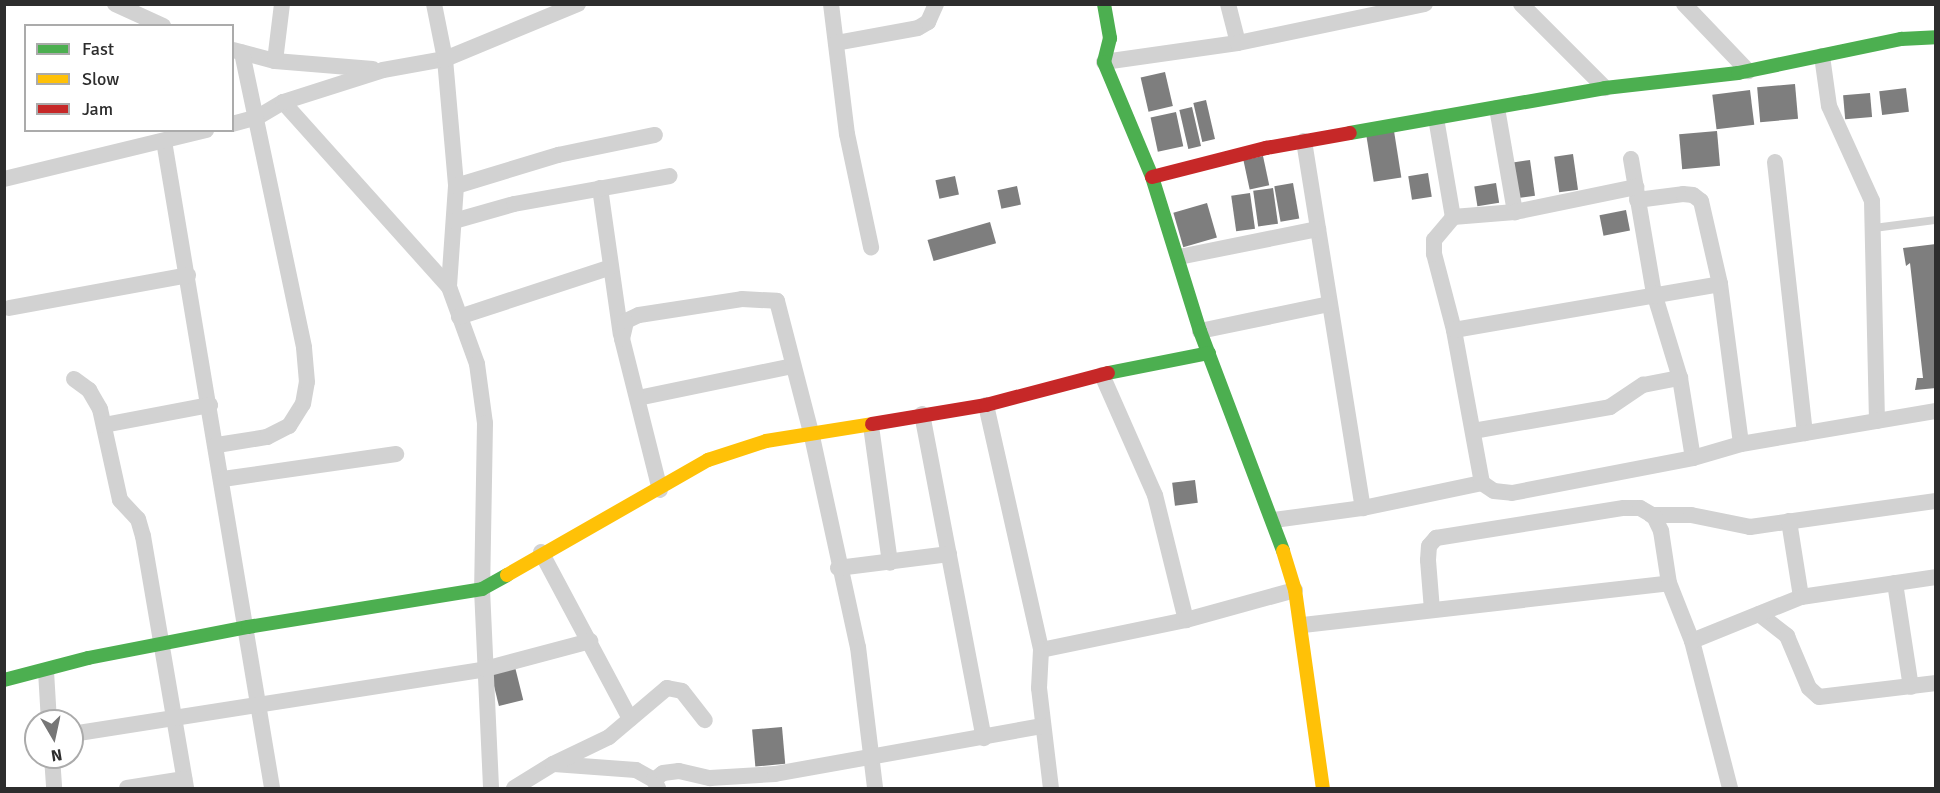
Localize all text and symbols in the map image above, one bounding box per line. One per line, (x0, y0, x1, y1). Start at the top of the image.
legend (24, 24, 234, 132)
text: Fast (82, 38, 114, 60)
text: Slow (82, 68, 119, 90)
text: Jam (82, 98, 113, 120)
north arrow (24, 709, 84, 769)
text: N (49, 744, 64, 766)

